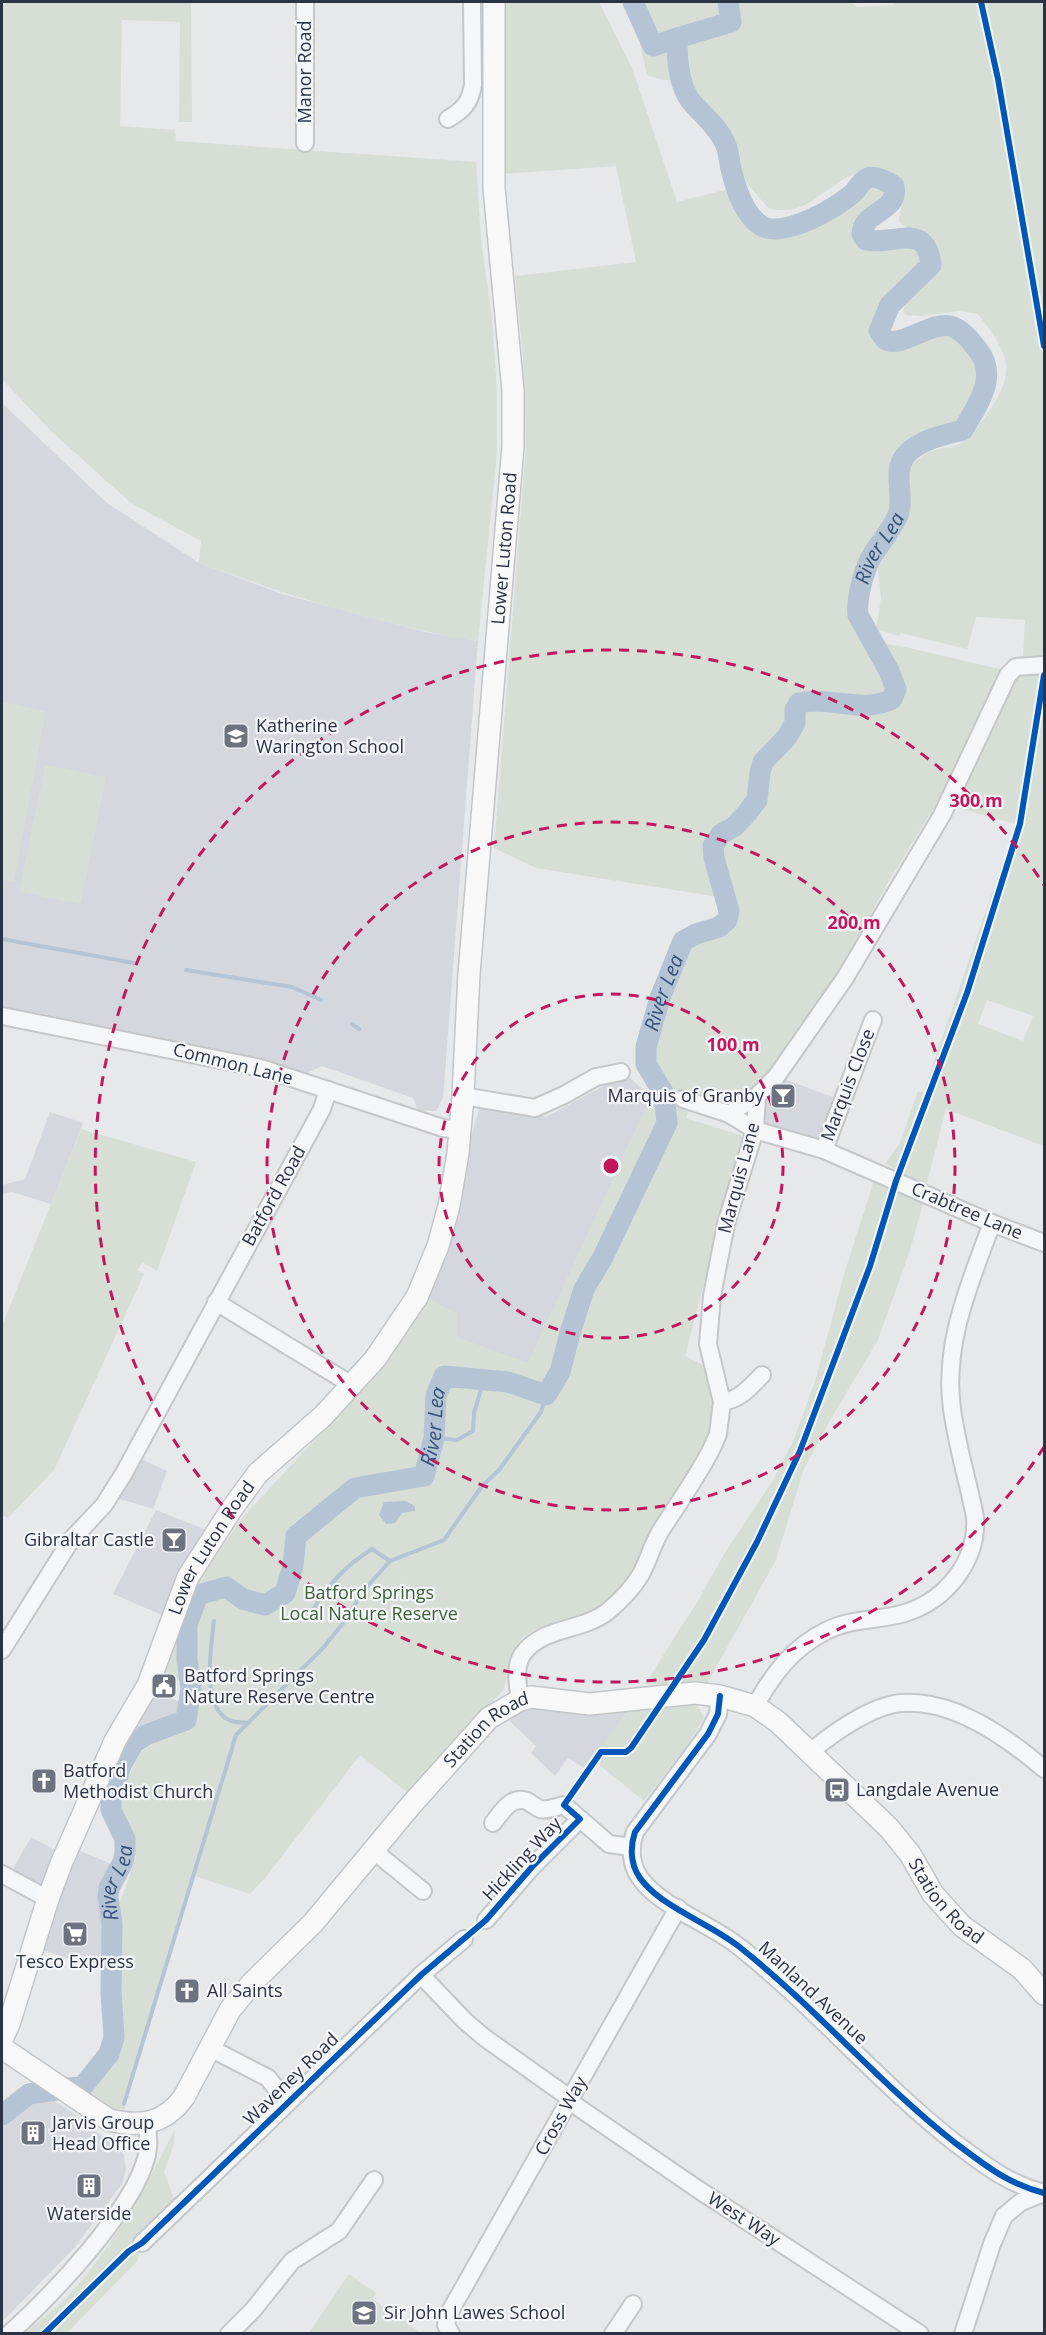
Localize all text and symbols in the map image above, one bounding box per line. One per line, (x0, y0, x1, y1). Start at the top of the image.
street label: Manor Road (292, 20, 316, 124)
street label: Lower Luton Road (485, 471, 522, 626)
water label: River Lea (848, 508, 910, 587)
place label: Katherine Warington School (256, 713, 404, 758)
school or university icon: Katherine Warington School (221, 721, 251, 751)
text: 300 m (949, 788, 1003, 812)
text: 200 m (827, 910, 881, 934)
water label: River Lea (637, 950, 689, 1034)
street label: Marquis Close (815, 1025, 880, 1144)
text: 100 m (706, 1032, 760, 1056)
street label: Common Lane (171, 1037, 296, 1090)
bar icon: Marquis of Granby (768, 1081, 798, 1111)
place label: Marquis of Granby (608, 1083, 765, 1107)
street label: Marquis Lane (712, 1120, 764, 1236)
street label: Batford Road (236, 1141, 311, 1250)
centre of rings (601, 1156, 621, 1176)
street label: Crabtree Lane (908, 1176, 1027, 1244)
water label: River Lea (413, 1382, 451, 1469)
street label: Lower Luton Road (162, 1475, 260, 1618)
bar icon: Gibraltar Castle (159, 1525, 189, 1555)
place label: Gibraltar Castle (24, 1527, 154, 1551)
park label: Batford Springs Local Nature Reserve (280, 1580, 458, 1625)
place label: Batford Springs Nature Reserve Centre (184, 1663, 375, 1708)
public building icon: Batford Springs Nature Reserve Centre (149, 1671, 179, 1701)
street label: Station Road (437, 1685, 531, 1772)
place label: Batford Methodist Church (63, 1758, 213, 1803)
church icon: Batford Methodist Church (29, 1766, 59, 1796)
bus stop icon: Langdale Avenue (822, 1775, 852, 1805)
place label: Langdale Avenue (856, 1777, 999, 1801)
street label: Hickling Way (476, 1811, 567, 1905)
water label: River Lea (94, 1845, 138, 1923)
street label: Station Road (904, 1853, 989, 1949)
supermarket icon: Tesco Express (60, 1919, 90, 1949)
street label: Manland Avenue (754, 1935, 873, 2049)
place label: Tesco Express (16, 1949, 134, 1973)
church icon: All Saints (172, 1976, 202, 2006)
place label: All Saints (207, 1978, 283, 2002)
street label: Waveney Road (238, 2027, 343, 2130)
street label: Cross Way (529, 2071, 592, 2159)
place label: Jarvis Group Head Office (50, 2110, 154, 2155)
building icon: Jarvis Group Head Office (18, 2118, 48, 2148)
building icon: Waterside (74, 2171, 104, 2201)
street label: West Way (704, 2186, 786, 2251)
place label: Waterside (47, 2201, 131, 2225)
school or university icon: Sir John Lawes School (349, 2298, 379, 2328)
place label: Sir John Lawes School (384, 2300, 565, 2324)

